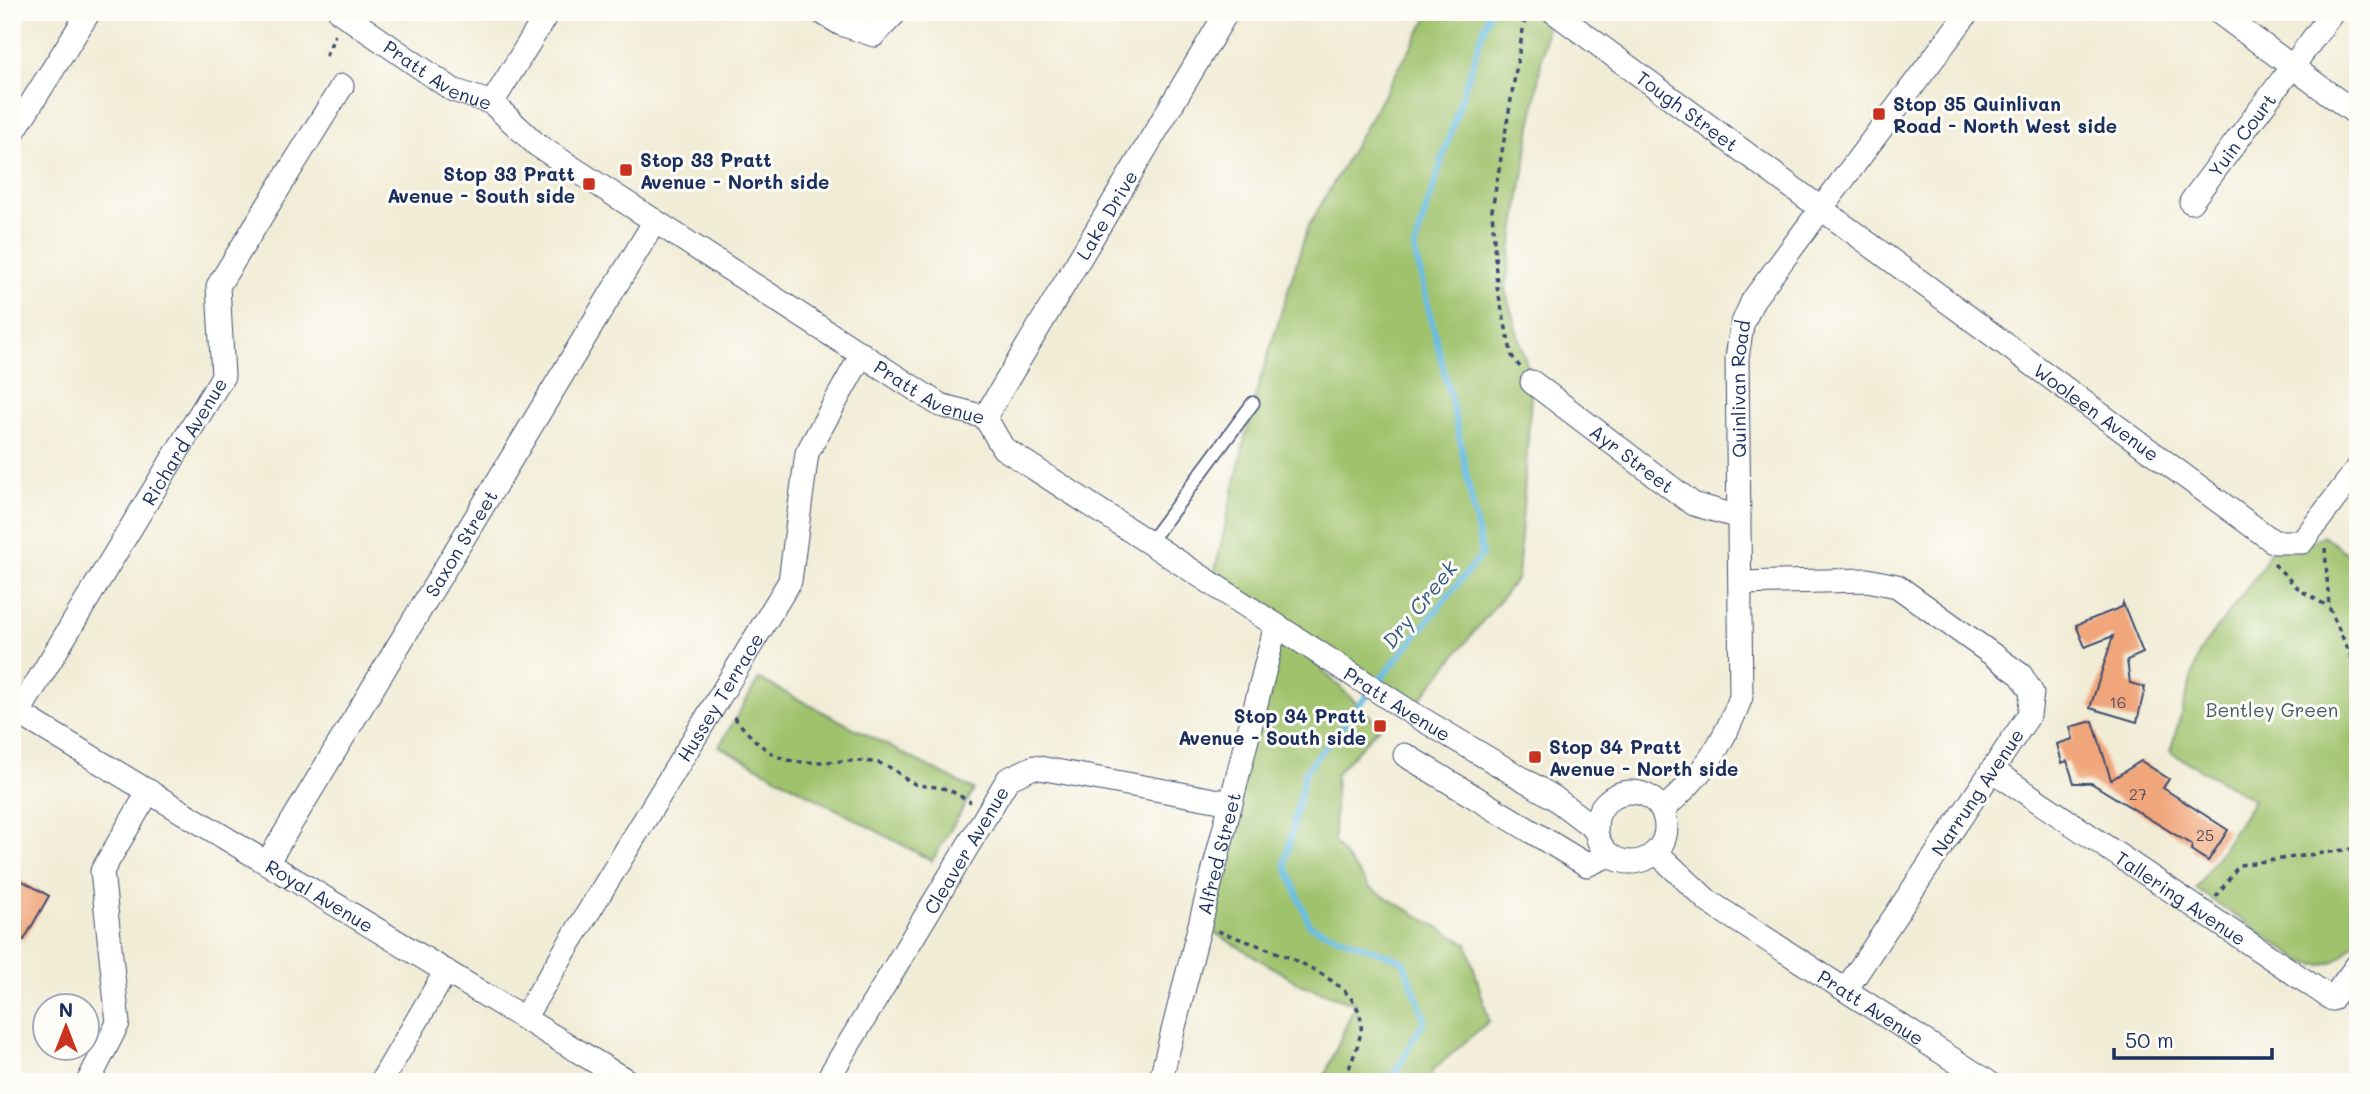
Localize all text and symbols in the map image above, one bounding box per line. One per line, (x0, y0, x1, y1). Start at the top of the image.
street label: Pratt Avenue (379, 34, 495, 115)
street label: Tough Street (1632, 65, 1744, 156)
street label: Yuin Court (2202, 88, 2281, 182)
place label: Stop 35 Quinlivan Road - North West side (1893, 91, 2117, 138)
marker: Stop 35 Quinlivan Road - North West side (1871, 106, 1887, 122)
place label: Stop 33 Pratt Avenue - North side (640, 147, 829, 194)
place label: Stop 33 Pratt Avenue - South side (387, 161, 575, 208)
marker: Stop 33 Pratt Avenue - North side (618, 162, 634, 178)
street label: Lake Drive (1070, 165, 1142, 264)
marker: Stop 33 Pratt Avenue - South side (581, 176, 597, 192)
street label: Quinlivan Road (1724, 318, 1755, 458)
street label: Pratt Avenue (870, 354, 988, 429)
street label: Wooleen Avenue (2029, 357, 2165, 466)
street label: Richard Avenue (135, 372, 232, 510)
street label: Ayr Street (1585, 418, 1680, 498)
street label: Saxon Street (419, 485, 502, 601)
water label: Dry Creek (1375, 554, 1463, 653)
street label: Hussey Terrace (671, 628, 768, 766)
street label: Pratt Avenue (1340, 660, 1456, 746)
house number: 16 (2110, 691, 2126, 712)
park label: Bentley Green (2206, 697, 2338, 722)
place label: Stop 34 Pratt Avenue - South side (1178, 703, 1366, 750)
marker: Stop 34 Pratt Avenue - South side (1372, 718, 1388, 734)
street label: Narrung Avenue (1925, 723, 2029, 861)
place label: Stop 34 Pratt Avenue - North side (1549, 734, 1738, 781)
marker: Stop 34 Pratt Avenue - North side (1527, 749, 1543, 765)
street label: Cleaver Avenue (917, 781, 1014, 918)
house number: 27 (2129, 783, 2147, 804)
street label: Alfred Street (1191, 789, 1246, 917)
house number: 25 (2196, 824, 2214, 845)
street label: Tallering Avenue (2111, 844, 2251, 950)
street label: Royal Avenue (261, 853, 379, 937)
street label: Pratt Avenue (1813, 963, 1929, 1050)
north arrow (32, 992, 102, 1062)
text: N (59, 997, 73, 1022)
scale bar (2114, 1017, 2272, 1061)
text: 50 m (2125, 1026, 2174, 1053)

